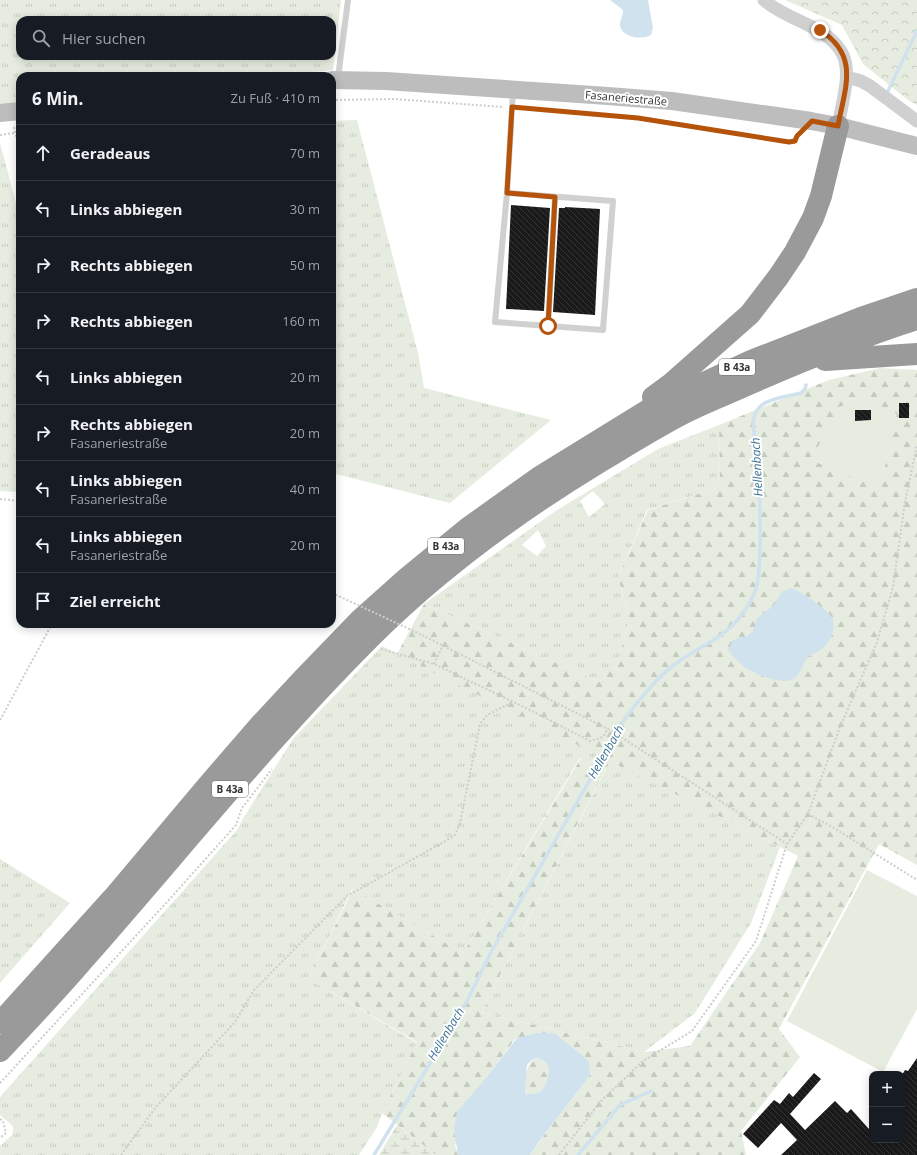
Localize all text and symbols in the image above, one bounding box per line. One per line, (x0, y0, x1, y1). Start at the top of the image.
search box (16, 16, 336, 60)
route end (811, 21, 829, 39)
icon: search (30, 27, 52, 49)
text: Hier suchen (62, 28, 146, 48)
street label: Fasaneriestraße (584, 86, 668, 109)
text: 6 Min. (32, 87, 83, 110)
text: Zu Fuß · 410 m (231, 89, 320, 107)
icon: ahead (32, 142, 54, 164)
text: Geradeaus (70, 143, 150, 163)
text: 70 m (290, 144, 320, 162)
icon: left (32, 198, 54, 220)
text: Links abbiegen (70, 199, 182, 219)
text: 30 m (290, 200, 320, 218)
icon: right (32, 254, 54, 276)
text: Rechts abbiegen (70, 255, 193, 275)
text: 50 m (290, 256, 320, 274)
icon: right (32, 310, 54, 332)
text: Rechts abbiegen (70, 311, 193, 331)
text: 160 m (282, 312, 320, 330)
route start (539, 317, 557, 335)
road number: B 43a (719, 359, 755, 375)
icon: left (32, 366, 54, 388)
text: Links abbiegen (70, 367, 182, 387)
text: 20 m (290, 368, 320, 386)
text: Rechts abbiegen (70, 414, 193, 434)
icon: right (32, 422, 54, 444)
text: 20 m (290, 424, 320, 442)
text: Fasaneriestraße (70, 434, 167, 452)
water label: Hellenbach (746, 437, 767, 497)
text: Links abbiegen (70, 470, 182, 490)
icon: left (32, 478, 54, 500)
text: 40 m (290, 480, 320, 498)
text: Fasaneriestraße (70, 490, 167, 508)
text: Links abbiegen (70, 526, 182, 546)
icon: left (32, 534, 54, 556)
text: 20 m (290, 536, 320, 554)
road number: B 43a (428, 538, 464, 554)
text: Fasaneriestraße (70, 546, 167, 564)
icon: arrive (32, 590, 54, 612)
text: Ziel erreicht (70, 591, 161, 611)
water label: Hellenbach (583, 722, 628, 782)
road number: B 43a (212, 781, 248, 797)
water label: Hellenbach (423, 1004, 468, 1063)
map controls (869, 1071, 905, 1143)
button: + (869, 1071, 905, 1107)
button: − (869, 1107, 905, 1143)

